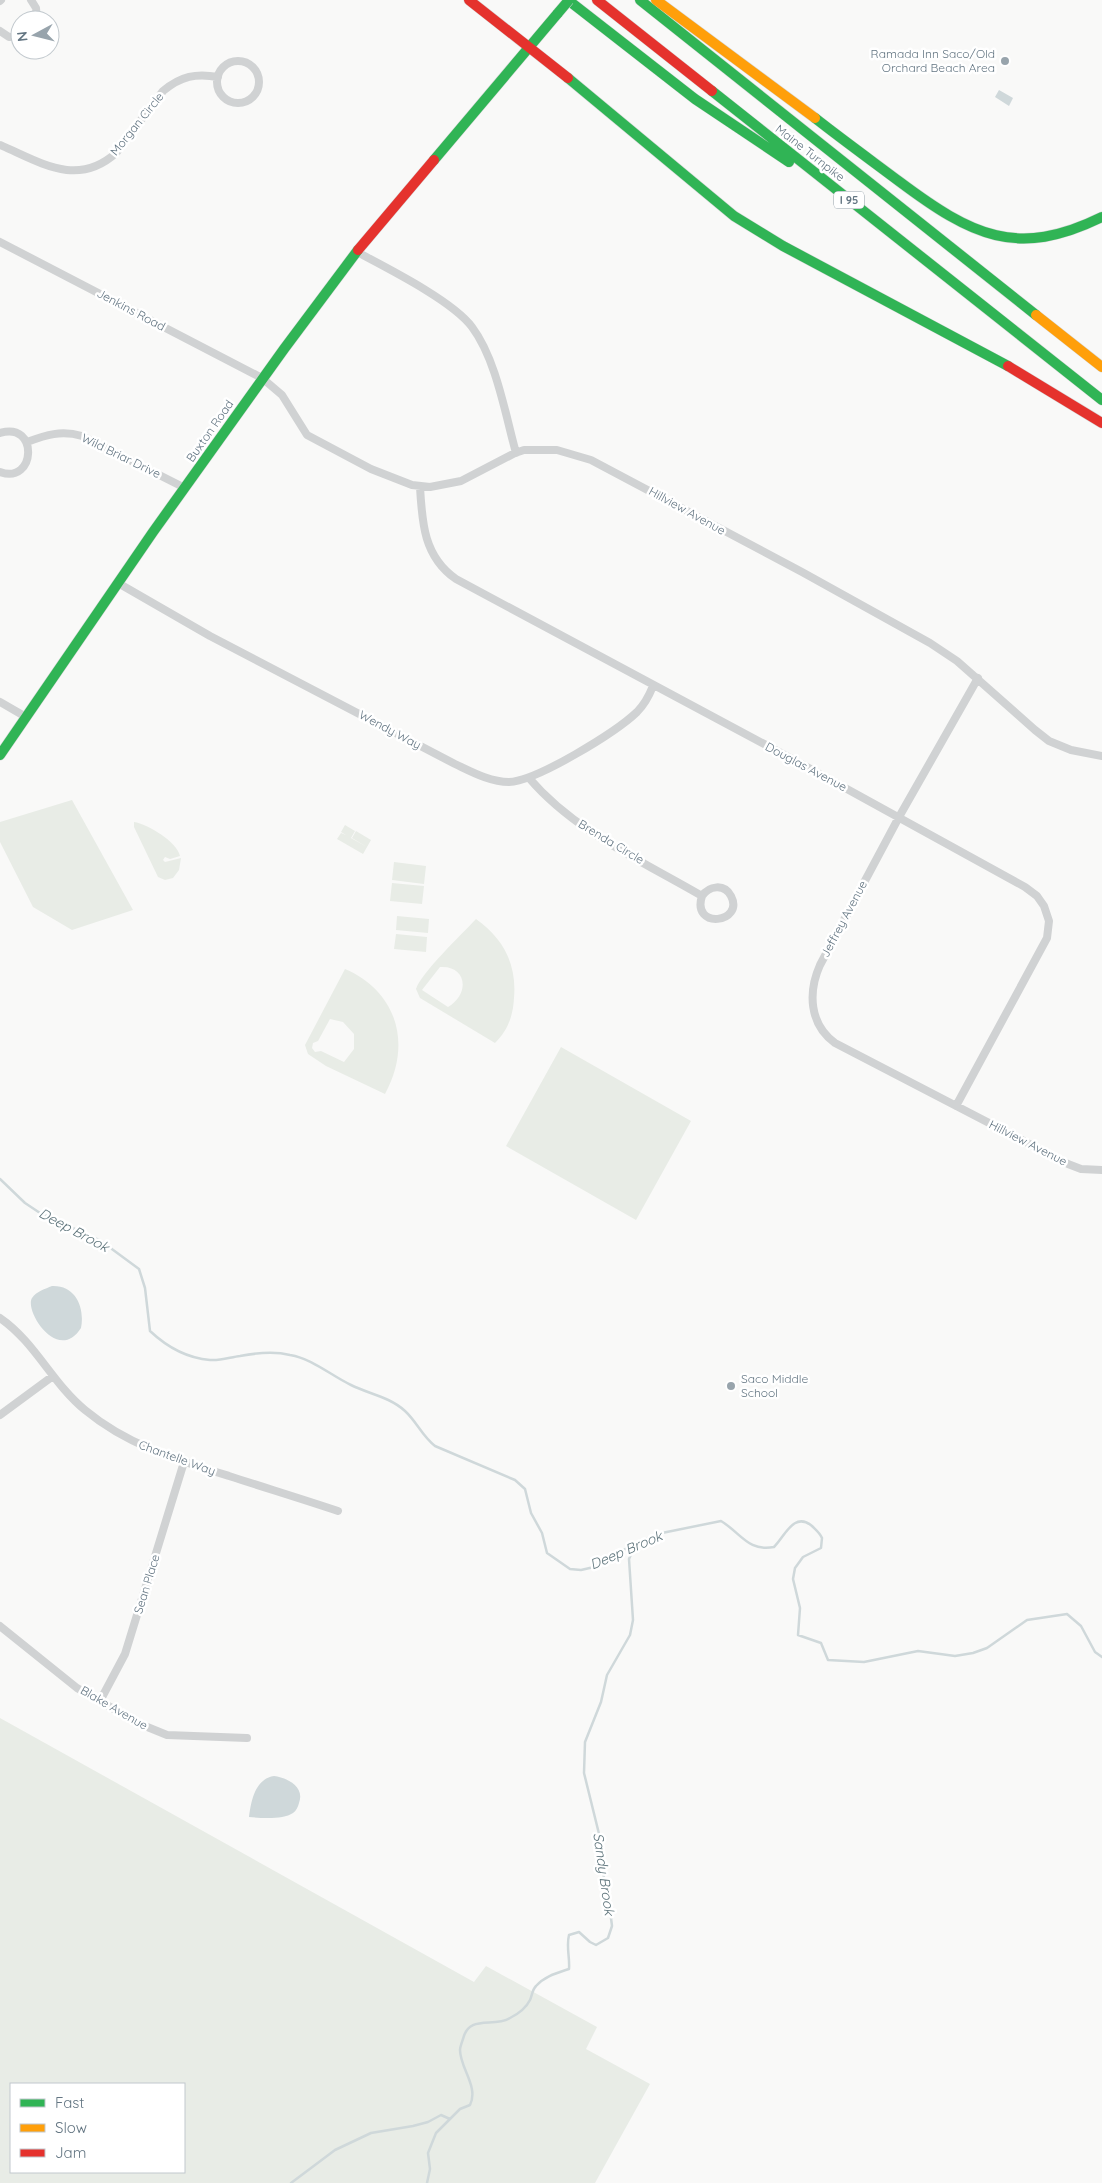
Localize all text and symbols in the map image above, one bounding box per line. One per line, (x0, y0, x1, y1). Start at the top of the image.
north arrow (10, 10, 60, 60)
text: N (13, 30, 32, 43)
place label: Ramada Inn Saco/Old Orchard Beach Area (871, 46, 995, 75)
marker: Ramada Inn Saco/Old Orchard Beach Area (999, 55, 1011, 67)
street label: Morgan Circle (107, 89, 167, 158)
street label: Maine Turnpike (773, 121, 848, 184)
road number: I 95 (834, 192, 864, 208)
street label: Jenkins Road (95, 285, 168, 334)
street label: Buxton Road (183, 397, 236, 465)
street label: Wild Briar Drive (79, 430, 164, 481)
street label: Hillview Avenue (646, 483, 728, 538)
street label: Wendy Way (357, 707, 424, 752)
street label: Douglas Avenue (763, 739, 850, 794)
street label: Brenda Circle (576, 816, 647, 867)
street label: Jeffrey Avenue (817, 878, 870, 960)
street label: Hillview Avenue (987, 1116, 1070, 1169)
water label: Deep Brook (36, 1204, 114, 1257)
place label: Saco Middle School (741, 1371, 808, 1400)
marker: Saco Middle School (725, 1380, 737, 1392)
street label: Chantelle Way (137, 1437, 218, 1478)
water label: Deep Brook (587, 1526, 666, 1573)
street label: Sean Place (130, 1552, 163, 1615)
street label: Blake Avenue (78, 1682, 151, 1733)
water label: Sandy Brook (589, 1831, 619, 1918)
legend (10, 2083, 185, 2173)
text: Fast (55, 2093, 84, 2112)
text: Slow (55, 2118, 87, 2137)
text: Jam (55, 2143, 86, 2162)

